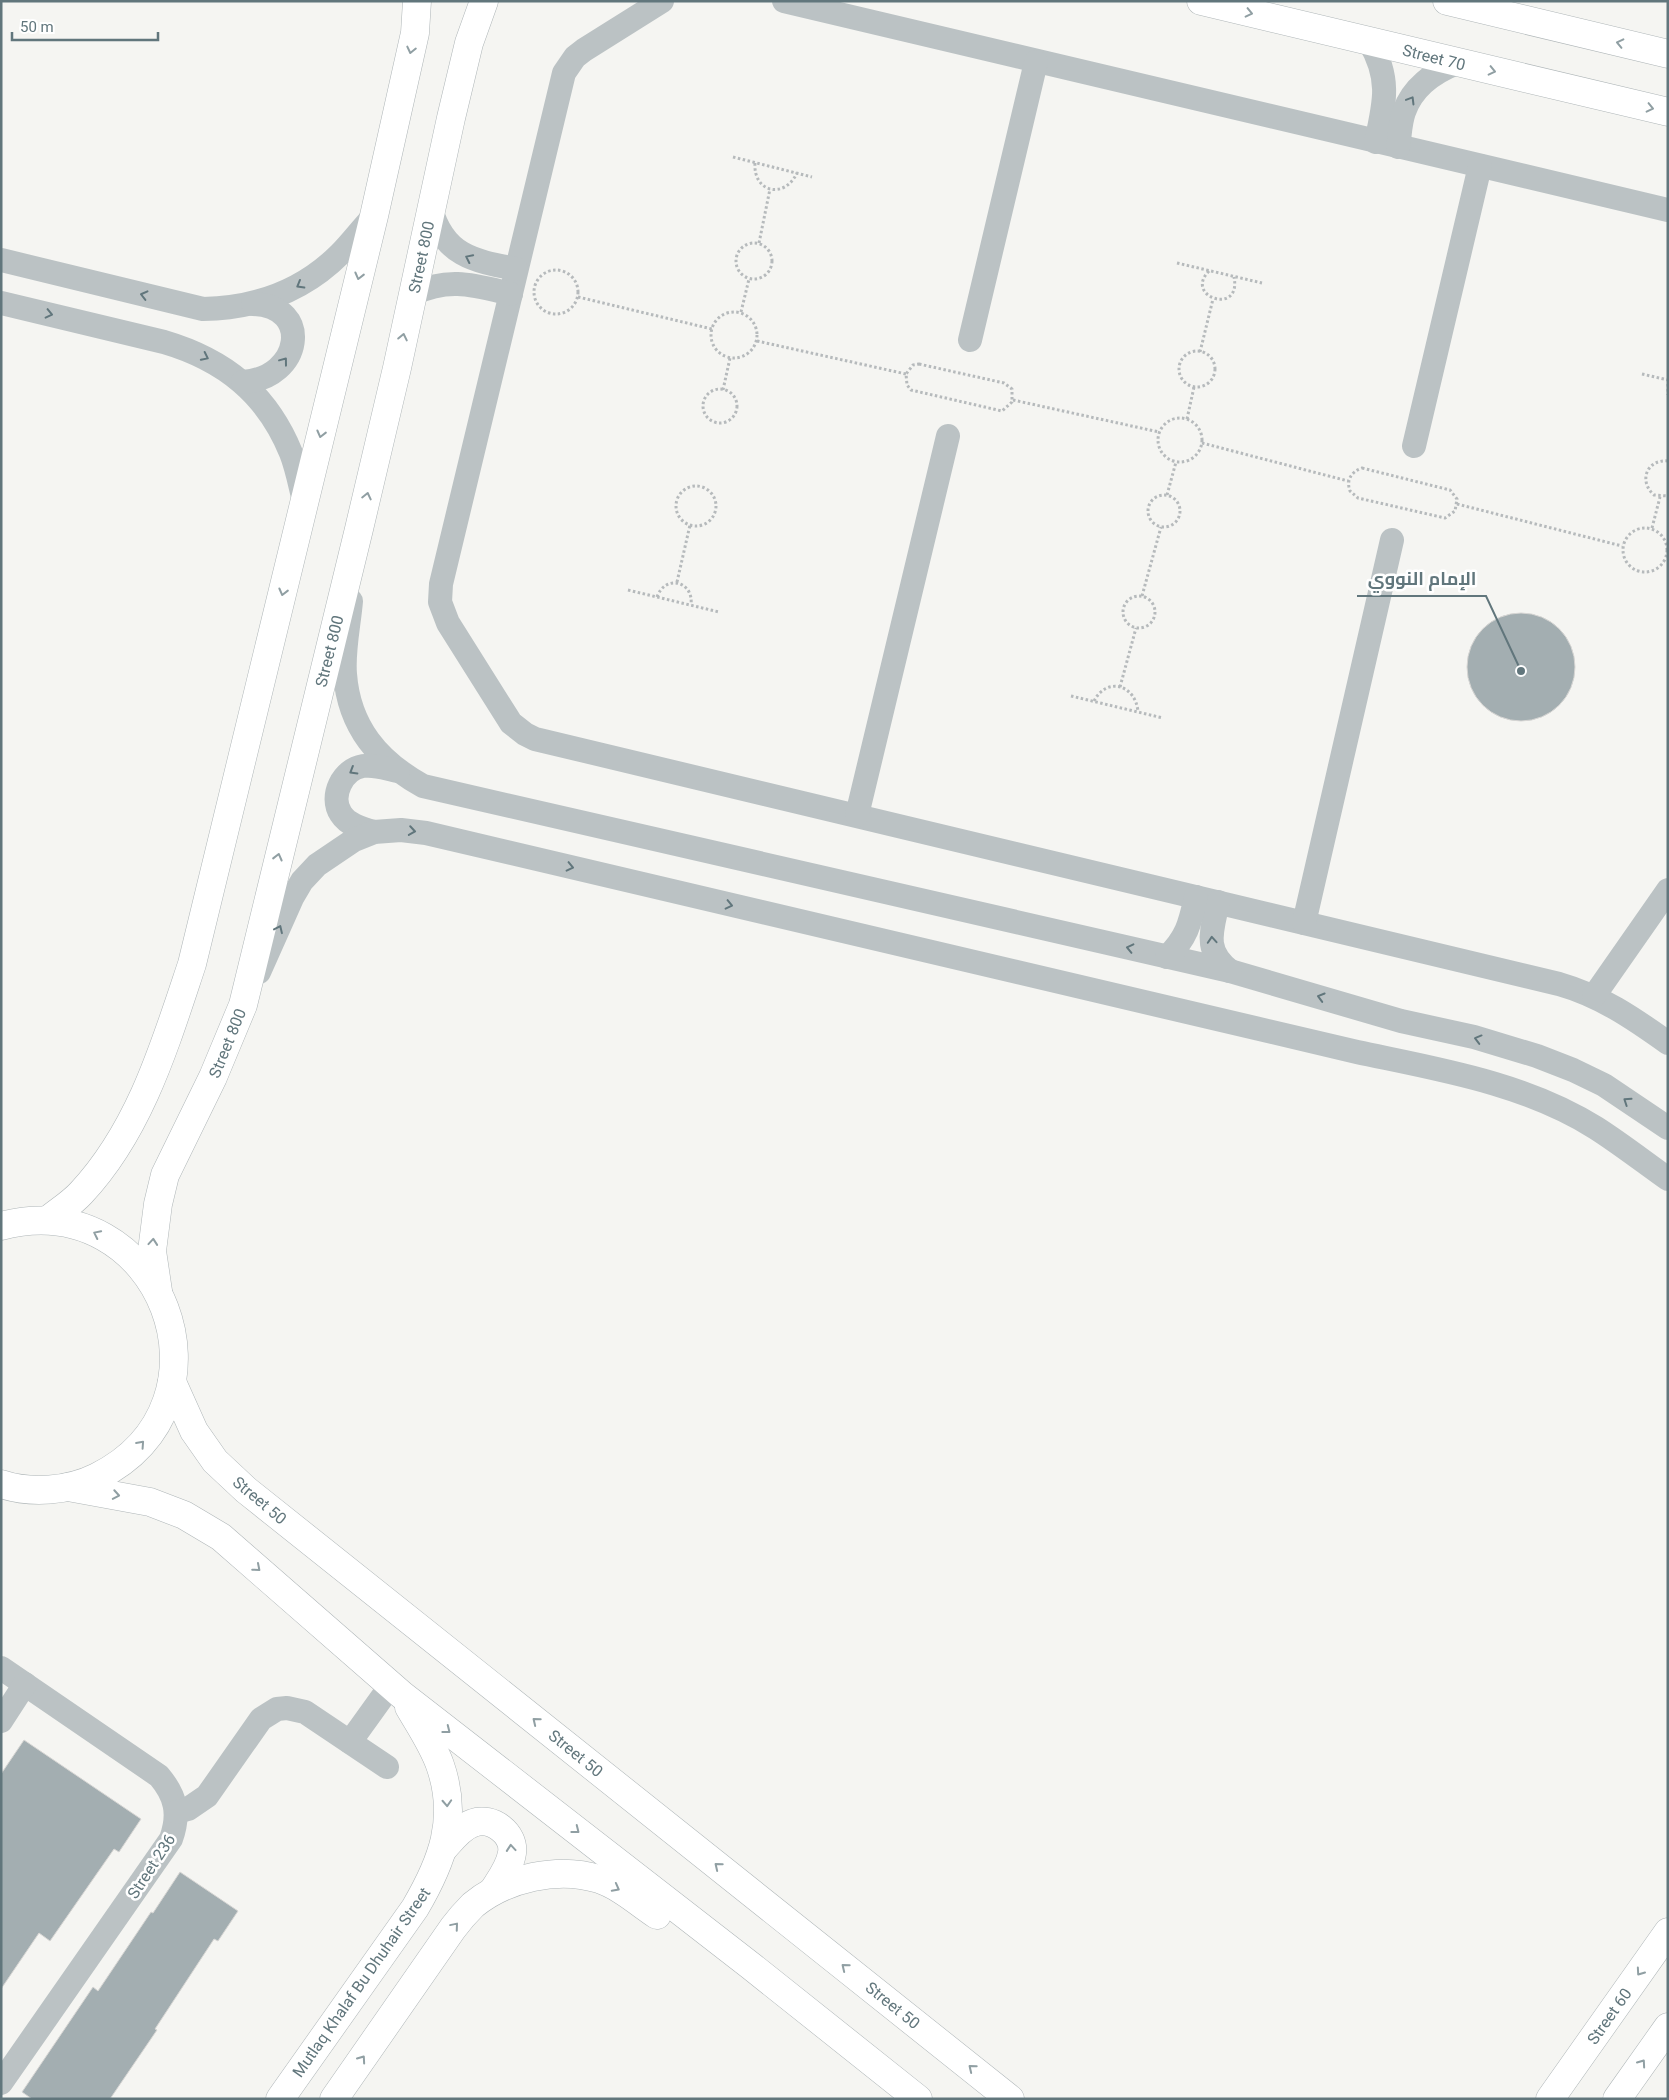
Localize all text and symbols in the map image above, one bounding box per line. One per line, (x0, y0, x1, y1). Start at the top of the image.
one-way arrow (1244, 7, 1252, 17)
scale bar (12, 10, 159, 42)
text: 50 m (20, 18, 54, 36)
one-way arrow (1616, 38, 1625, 49)
street label: Street 70 (1400, 41, 1467, 74)
one-way arrow (406, 45, 417, 54)
one-way arrow (1487, 65, 1496, 76)
one-way arrow (1404, 97, 1414, 106)
one-way arrow (1646, 102, 1654, 113)
street label: Street 800 (405, 219, 438, 295)
one-way arrow (466, 254, 475, 264)
one-way arrow (354, 272, 365, 281)
one-way arrow (297, 278, 306, 288)
one-way arrow (139, 290, 148, 301)
one-way arrow (44, 308, 53, 319)
one-way arrow (397, 333, 408, 342)
one-way arrow (200, 351, 209, 361)
one-way arrow (278, 357, 287, 367)
one-way arrow (316, 429, 327, 438)
one-way arrow (361, 491, 372, 500)
callout: الإمام النووي (1357, 563, 1486, 596)
text: الإمام النووي (1368, 568, 1476, 593)
one-way arrow (278, 587, 288, 595)
street label: Street 800 (311, 613, 348, 689)
one-way arrow (349, 765, 358, 775)
one-way arrow (408, 826, 416, 836)
one-way arrow (272, 853, 283, 862)
one-way arrow (566, 861, 575, 872)
one-way arrow (724, 899, 733, 910)
one-way arrow (273, 925, 283, 934)
one-way arrow (1207, 935, 1218, 943)
one-way arrow (1126, 944, 1135, 954)
one-way arrow (1318, 993, 1326, 1003)
street label: Street 800 (205, 1006, 250, 1081)
one-way arrow (1475, 1034, 1483, 1044)
one-way arrow (1624, 1098, 1633, 1107)
one-way arrow (93, 1229, 102, 1240)
one-way arrow (147, 1238, 158, 1246)
one-way arrow (135, 1440, 144, 1449)
street label: Street 50 (229, 1472, 290, 1528)
one-way arrow (111, 1490, 120, 1500)
one-way arrow (251, 1563, 260, 1571)
one-way arrow (533, 1719, 542, 1727)
one-way arrow (441, 1725, 450, 1733)
street label: Street 50 (545, 1726, 607, 1781)
one-way arrow (442, 1800, 453, 1808)
one-way arrow (570, 1824, 580, 1833)
street label: Street 236 (124, 1830, 179, 1902)
one-way arrow (505, 1843, 516, 1851)
one-way arrow (714, 1863, 724, 1872)
one-way arrow (611, 1881, 620, 1891)
street label: Mutlaq Khalaf Bu Dhuhair Street (288, 1884, 434, 2081)
one-way arrow (449, 1922, 458, 1931)
one-way arrow (842, 1965, 851, 1973)
one-way arrow (1637, 1966, 1646, 1976)
street label: Street 50 (862, 1978, 924, 2033)
street label: Street 60 (1583, 1985, 1636, 2048)
one-way arrow (356, 2055, 365, 2065)
one-way arrow (1636, 2059, 1645, 2069)
one-way arrow (969, 2066, 978, 2074)

